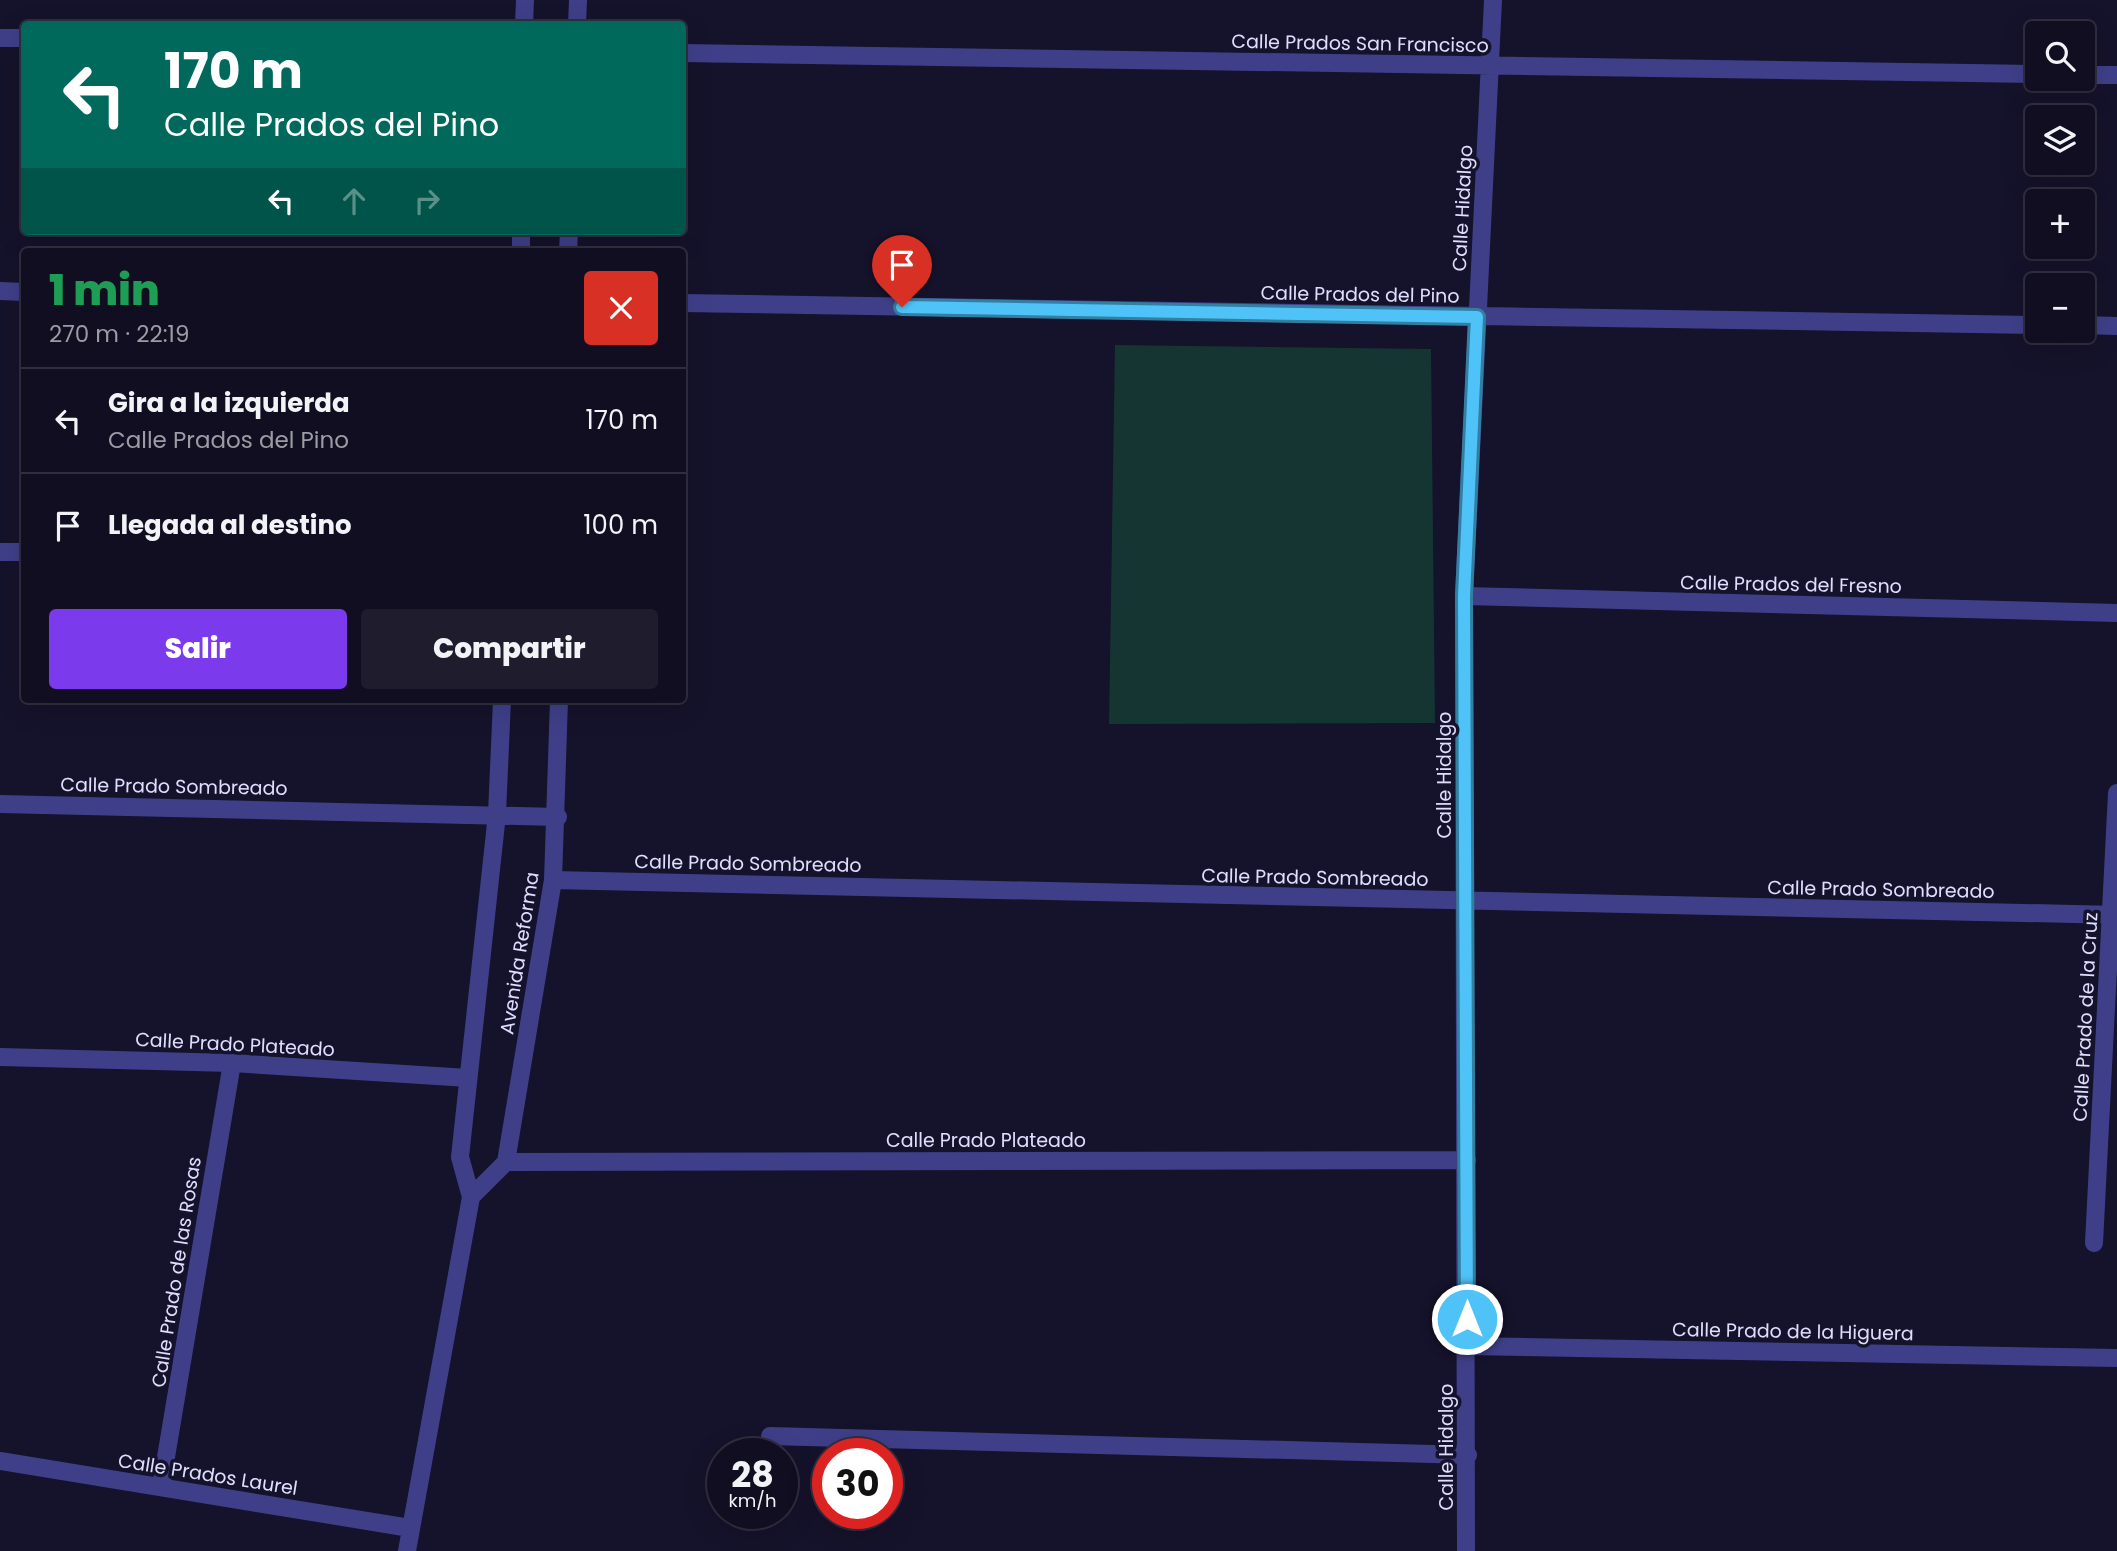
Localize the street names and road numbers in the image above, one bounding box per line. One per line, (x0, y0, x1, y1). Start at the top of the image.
street label: Calle Prados San Francisco (1231, 28, 1489, 59)
street label: Calle Hidalgo (1446, 144, 1479, 272)
street label: Calle Prados del Pino (1260, 279, 1460, 310)
street label: Calle Prados del Fresno (1680, 569, 1902, 600)
street label: Calle Hidalgo (1431, 712, 1458, 838)
street label: Calle Prado Sombreado (60, 771, 288, 802)
street label: Calle Prado Sombreado (634, 848, 862, 879)
street label: Calle Prado Sombreado (1201, 862, 1429, 893)
street label: Avenida Reforma (493, 870, 546, 1036)
street label: Calle Prado Sombreado (1767, 874, 1995, 905)
street label: Calle Prado de la Cruz (2067, 912, 2104, 1122)
street label: Calle Prado Plateado (135, 1026, 335, 1063)
street label: Calle Prado Plateado (886, 1127, 1086, 1154)
street label: Calle Prado de las Rosas (145, 1155, 208, 1389)
street label: Calle Prado de la Higuera (1672, 1316, 1914, 1347)
street label: Calle Hidalgo (1433, 1384, 1460, 1510)
street label: Calle Prados Laurel (116, 1447, 300, 1502)

